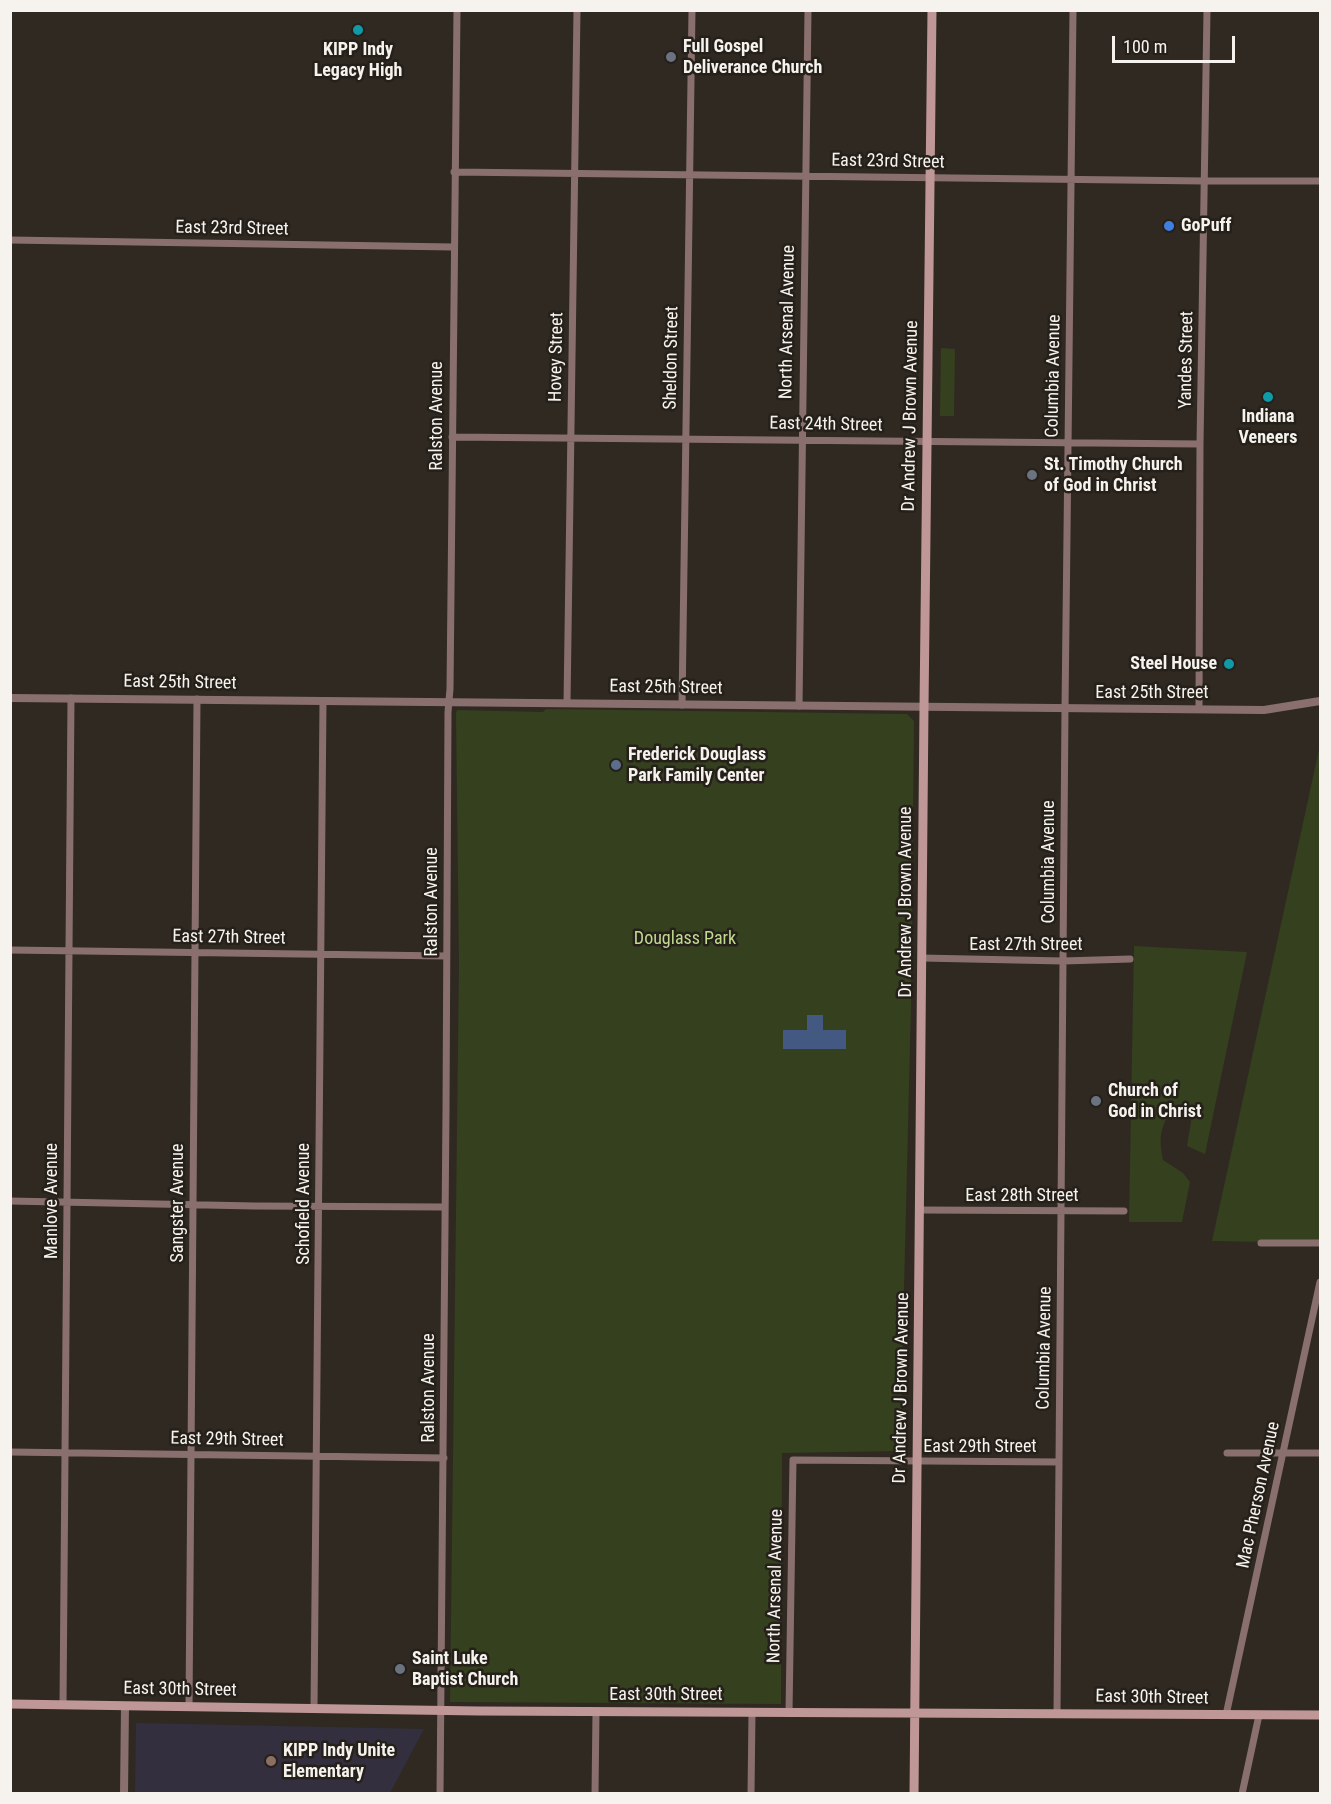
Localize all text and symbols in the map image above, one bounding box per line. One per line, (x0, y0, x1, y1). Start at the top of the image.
marker: KIPP Indy Legacy High (351, 23, 365, 37)
scale bar (1115, 24, 1238, 62)
place label: Full Gospel Deliverance Church (683, 36, 822, 78)
text: 100 m (1123, 36, 1167, 57)
place label: KIPP Indy Legacy High (314, 39, 402, 82)
marker: Full Gospel Deliverance Church (664, 50, 678, 64)
street label: East 23rd Street (831, 150, 945, 174)
place label: GoPuff (1181, 215, 1231, 237)
street label: East 23rd Street (175, 217, 289, 241)
marker: GoPuff (1162, 219, 1176, 233)
street label: North Arsenal Avenue (776, 245, 800, 399)
street label: Sheldon Street (660, 306, 684, 410)
street label: Yandes Street (1175, 311, 1199, 409)
street label: Hovey Street (545, 312, 569, 402)
street label: Columbia Avenue (1042, 314, 1066, 438)
street label: Dr Andrew J Brown Avenue (899, 320, 923, 512)
street label: Ralston Avenue (426, 361, 448, 471)
marker: Indiana Veneers (1261, 390, 1275, 404)
place label: Indiana Veneers (1239, 406, 1297, 448)
street label: East 24th Street (769, 413, 883, 437)
place label: St. Timothy Church of God in Christ (1044, 454, 1183, 496)
marker: St. Timothy Church of God in Christ (1025, 468, 1039, 482)
place label: Steel House (1130, 653, 1217, 675)
marker: Steel House (1222, 657, 1236, 671)
street label: East 25th Street (123, 671, 237, 695)
street label: East 25th Street (609, 676, 723, 700)
street label: East 25th Street (1095, 682, 1209, 704)
place label: Frederick Douglass Park Family Center (628, 744, 766, 786)
marker: Frederick Douglass Park Family Center (609, 758, 623, 772)
street label: Columbia Avenue (1038, 800, 1060, 924)
street label: Dr Andrew J Brown Avenue (895, 807, 917, 997)
street label: Ralston Avenue (421, 847, 443, 957)
street label: East 27th Street (172, 926, 286, 950)
park label: Douglass Park (634, 928, 736, 950)
street label: East 27th Street (969, 934, 1083, 956)
place label: Church of God in Christ (1108, 1080, 1201, 1122)
marker: Church of God in Christ (1089, 1094, 1103, 1108)
street label: Manlove Avenue (41, 1143, 63, 1259)
street label: Schofield Avenue (293, 1143, 315, 1265)
street label: Sangster Avenue (167, 1144, 189, 1262)
street label: East 28th Street (965, 1185, 1079, 1207)
street label: Columbia Avenue (1033, 1286, 1057, 1410)
street label: Dr Andrew J Brown Avenue (890, 1292, 914, 1484)
street label: Ralston Avenue (418, 1333, 440, 1443)
street label: Mac Pherson Avenue (1233, 1420, 1285, 1570)
street label: East 29th Street (170, 1428, 284, 1452)
street label: East 29th Street (923, 1436, 1037, 1458)
street label: North Arsenal Avenue (764, 1509, 788, 1663)
place label: Saint Luke Baptist Church (412, 1648, 518, 1690)
marker: Saint Luke Baptist Church (393, 1662, 407, 1676)
street label: East 30th Street (123, 1678, 237, 1702)
street label: East 30th Street (609, 1684, 723, 1706)
street label: East 30th Street (1095, 1686, 1209, 1710)
place label: KIPP Indy Unite Elementary (283, 1740, 395, 1782)
marker: KIPP Indy Unite Elementary (264, 1754, 278, 1768)

